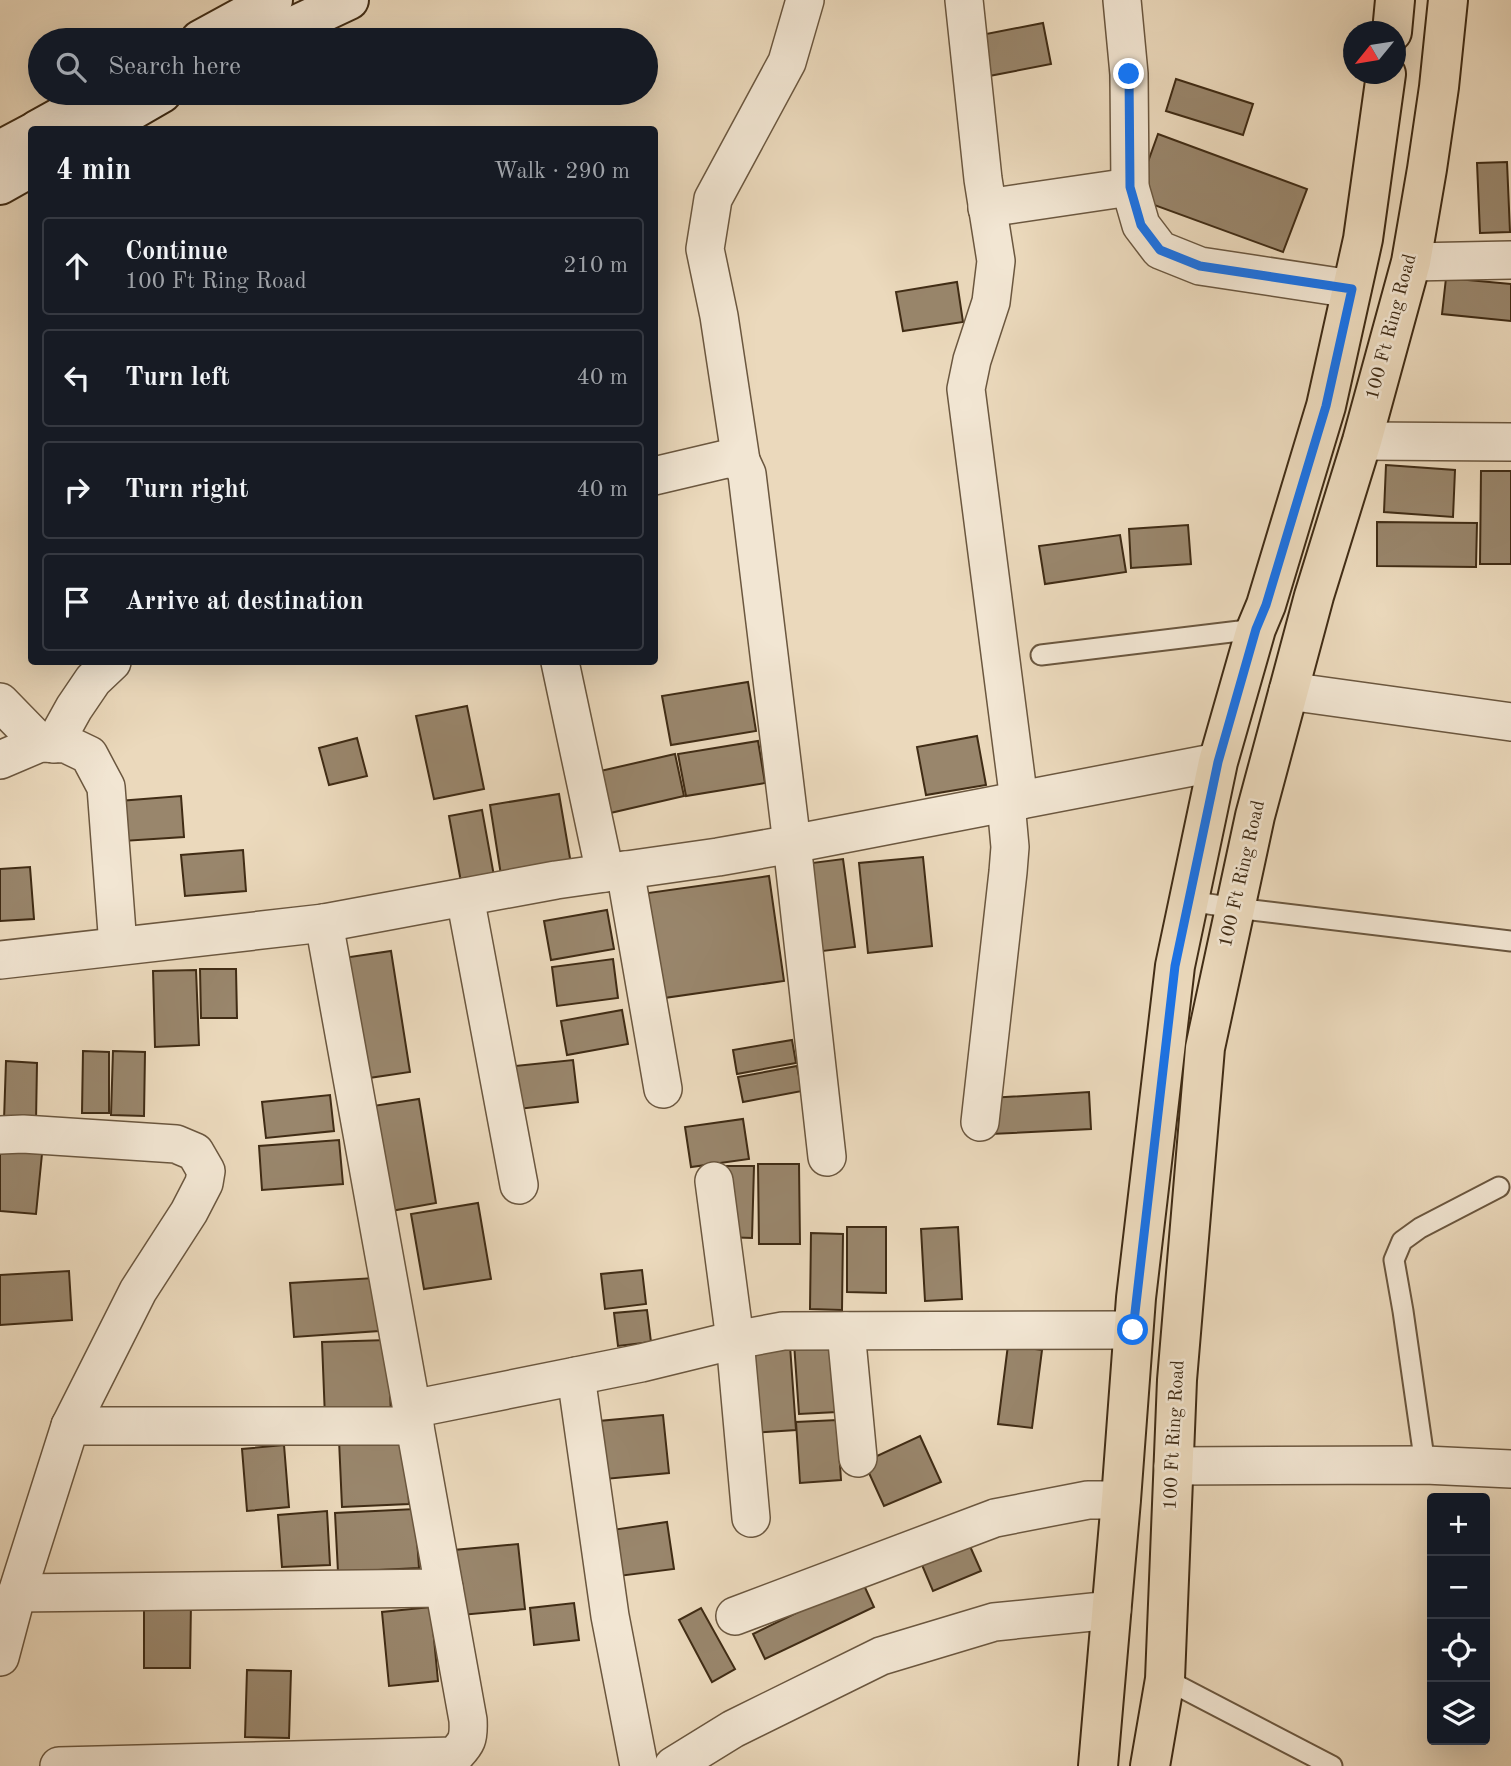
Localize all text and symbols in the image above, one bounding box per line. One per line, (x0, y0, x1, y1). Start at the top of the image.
north arrow (1343, 21, 1406, 84)
search box (28, 28, 658, 105)
icon: search (52, 48, 90, 86)
text: Search here (108, 54, 241, 80)
route end (1113, 58, 1144, 89)
text: 4 min (56, 156, 131, 186)
text: Walk · 290 m (494, 160, 630, 183)
text: Continue (125, 239, 228, 265)
icon: ahead (58, 247, 96, 285)
street label: 100 Ft Ring Road (1363, 252, 1421, 402)
text: 210 m (563, 254, 628, 277)
text: 100 Ft Ring Road (125, 270, 307, 293)
icon: left (58, 359, 96, 397)
text: Turn left (125, 365, 230, 391)
text: 40 m (577, 366, 628, 389)
icon: right (58, 471, 96, 509)
text: Turn right (125, 477, 248, 503)
text: 40 m (577, 478, 628, 501)
icon: arrive (58, 583, 96, 621)
text: Arrive at destination (125, 589, 364, 615)
street label: 100 Ft Ring Road (1217, 799, 1269, 949)
route start (1117, 1314, 1148, 1345)
street label: 100 Ft Ring Road (1162, 1359, 1188, 1510)
map controls (1427, 1493, 1490, 1745)
button: + (1427, 1493, 1490, 1556)
button: − (1427, 1556, 1490, 1619)
button: locate (1427, 1619, 1490, 1682)
button: layers (1427, 1682, 1490, 1745)

